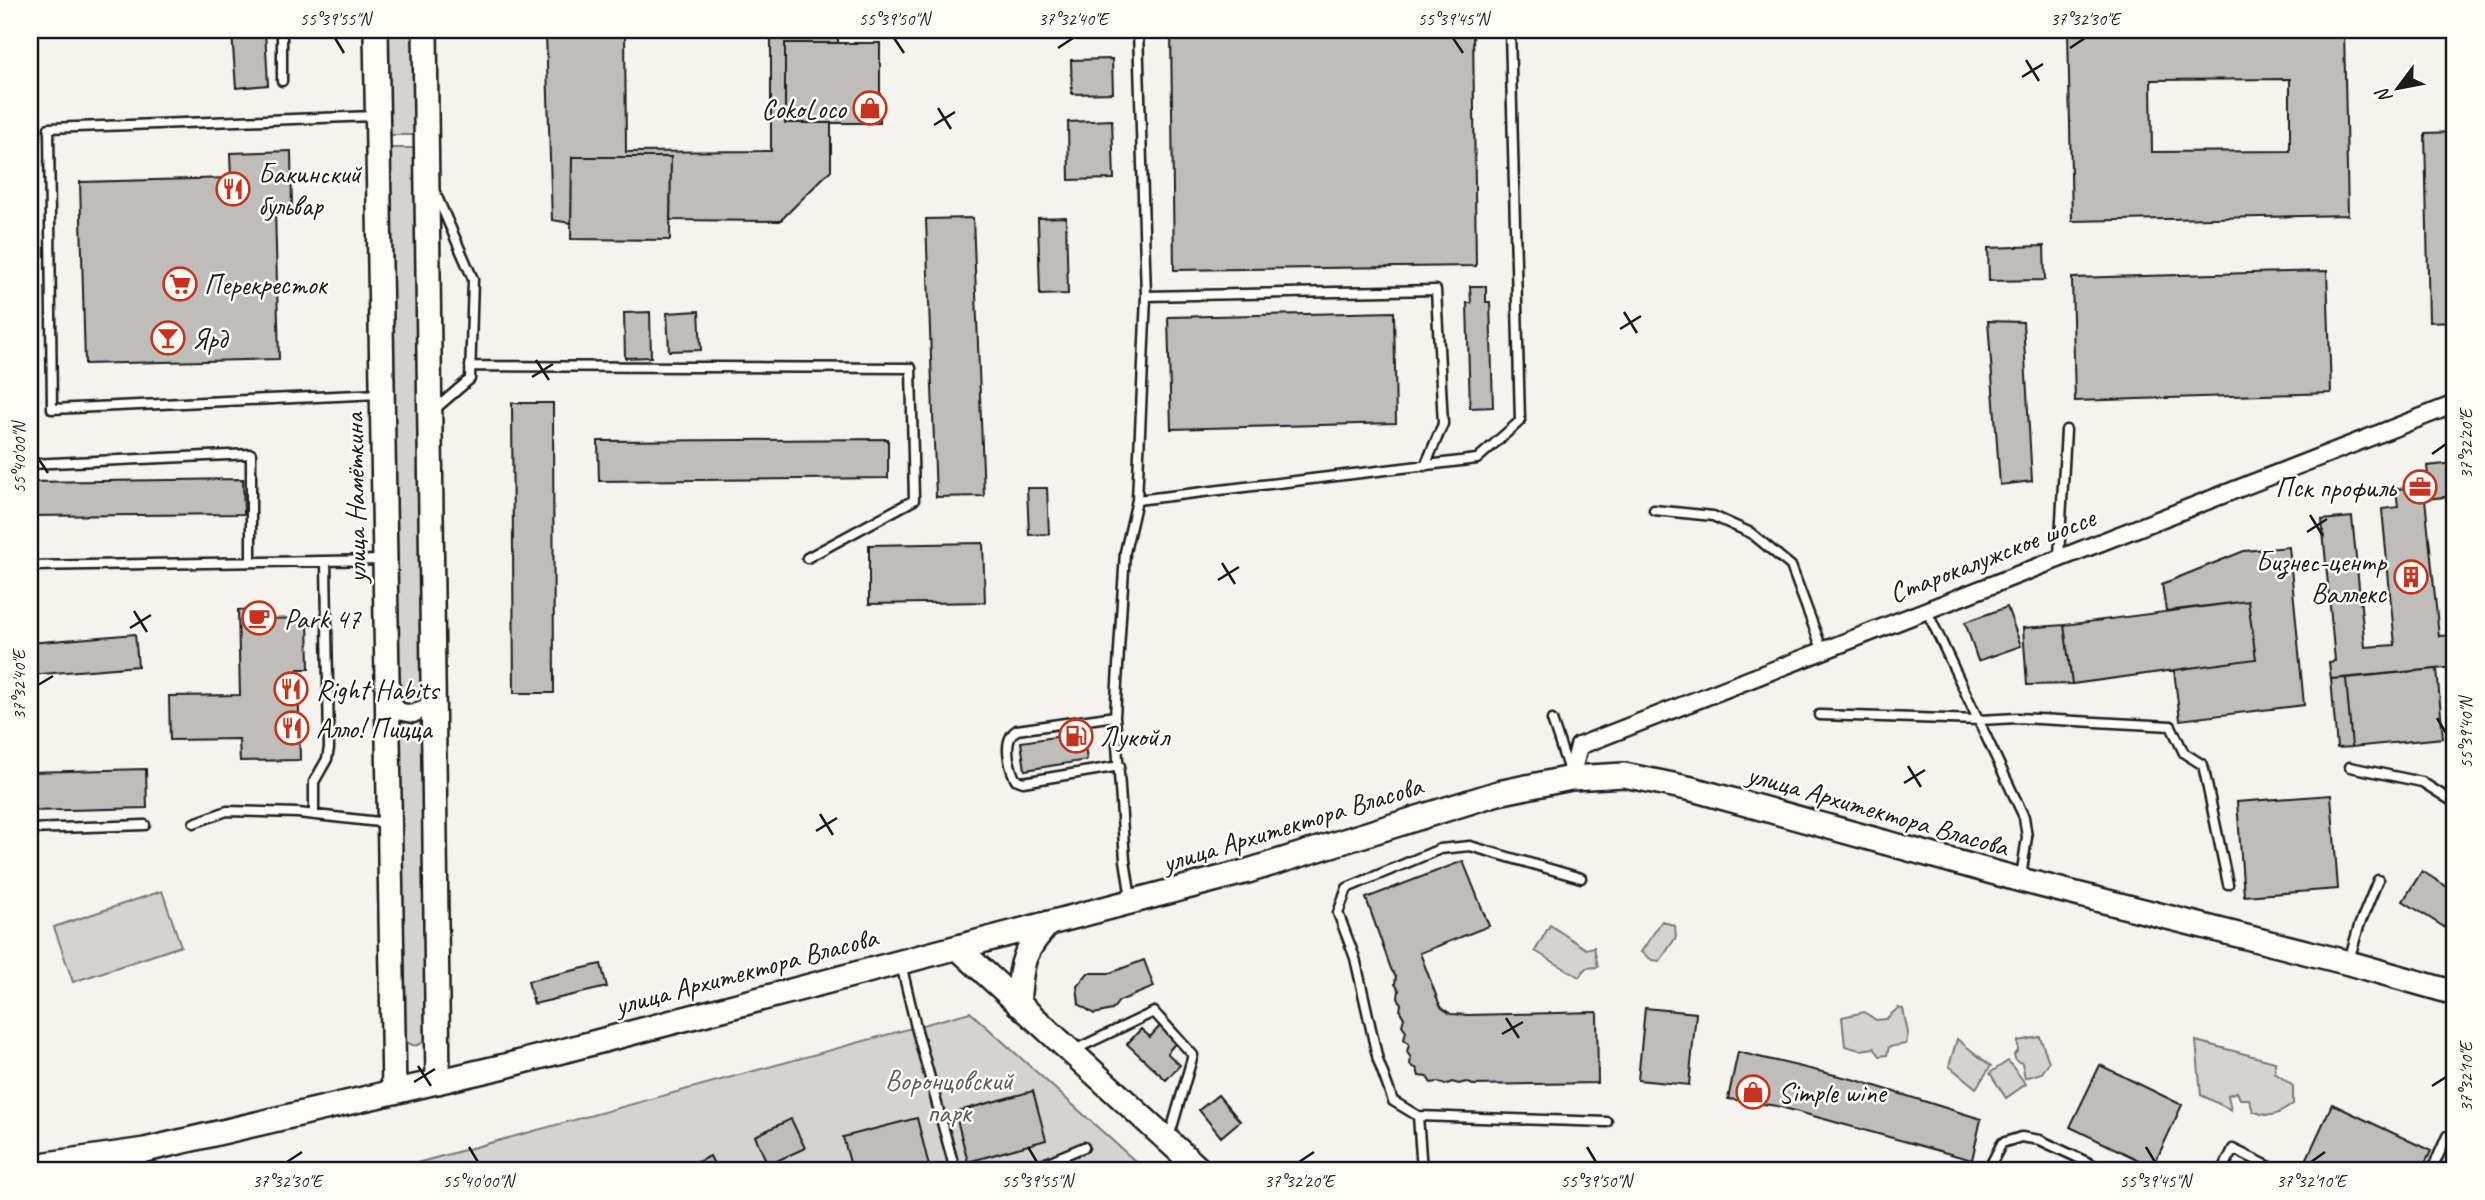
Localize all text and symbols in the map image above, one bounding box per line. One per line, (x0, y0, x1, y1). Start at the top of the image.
text: 55°39'55"N (300, 8, 374, 30)
text: 55°39'50"N (859, 8, 933, 30)
text: 37°32'40"E (1038, 8, 1110, 30)
text: 55°39'45"N (1418, 8, 1492, 30)
text: 37°32'30"E (2050, 8, 2122, 30)
north arrow (2362, 52, 2432, 122)
text: N (2369, 82, 2398, 108)
shop icon: CokoLoco (851, 89, 889, 127)
place label: CokoLoco (761, 91, 848, 126)
place label: Бакинский бульвар (258, 156, 362, 223)
restaurant icon: Бакинский бульвар (214, 170, 252, 208)
supermarket icon: Перекресток (161, 265, 199, 303)
place label: Перекресток (204, 267, 329, 302)
bar icon: Ярд (149, 319, 187, 357)
place label: Ярд (192, 321, 230, 356)
text: 37°32'20"E (2455, 407, 2477, 479)
street label: улица Намёткина (336, 411, 374, 585)
text: 55°40'00"N (8, 419, 30, 493)
office icon: Пск профиль (2401, 468, 2439, 506)
place label: Пск профиль (2275, 470, 2398, 505)
street label: Старокалужское шоссе (1884, 499, 2102, 610)
place label: Бизнес-центр Валлекс (2256, 544, 2388, 611)
building icon: Бизнес-центр Валлекс (2392, 558, 2430, 596)
cafe icon: Park 47 (240, 599, 278, 637)
place label: Park 47 (284, 601, 362, 636)
text: 37°32'40"E (8, 648, 30, 720)
restaurant icon: Right Habits (272, 670, 310, 708)
place label: Right Habits (316, 672, 441, 707)
text: 55°39'40"N (2455, 694, 2477, 768)
restaurant icon: Алло! Пицца (273, 709, 311, 747)
place label: Алло! Пицца (316, 711, 433, 746)
fuel station icon: Лукойл (1057, 717, 1095, 755)
place label: Лукойл (1100, 719, 1171, 754)
street label: улица Архитектора Власова (1742, 755, 2014, 865)
street label: улица Архитектора Власова (1156, 767, 1428, 881)
street label: улица Архитектора Власова (609, 919, 883, 1023)
text: 37°32'10"E (2455, 1040, 2477, 1112)
park label: Воронцовский парк (885, 1063, 1014, 1130)
shop icon: Simple wine (1734, 1073, 1772, 1111)
place label: Simple wine (1778, 1075, 1888, 1110)
text: 37°32'30"E (252, 1170, 324, 1192)
text: 55°40'00"N (443, 1170, 517, 1192)
text: 55°39'55"N (1002, 1170, 1076, 1192)
text: 37°32'20"E (1264, 1170, 1336, 1192)
text: 55°39'50"N (1561, 1170, 1635, 1192)
text: 55°39'45"N (2120, 1170, 2194, 1192)
text: 37°32'10"E (2276, 1170, 2348, 1192)

